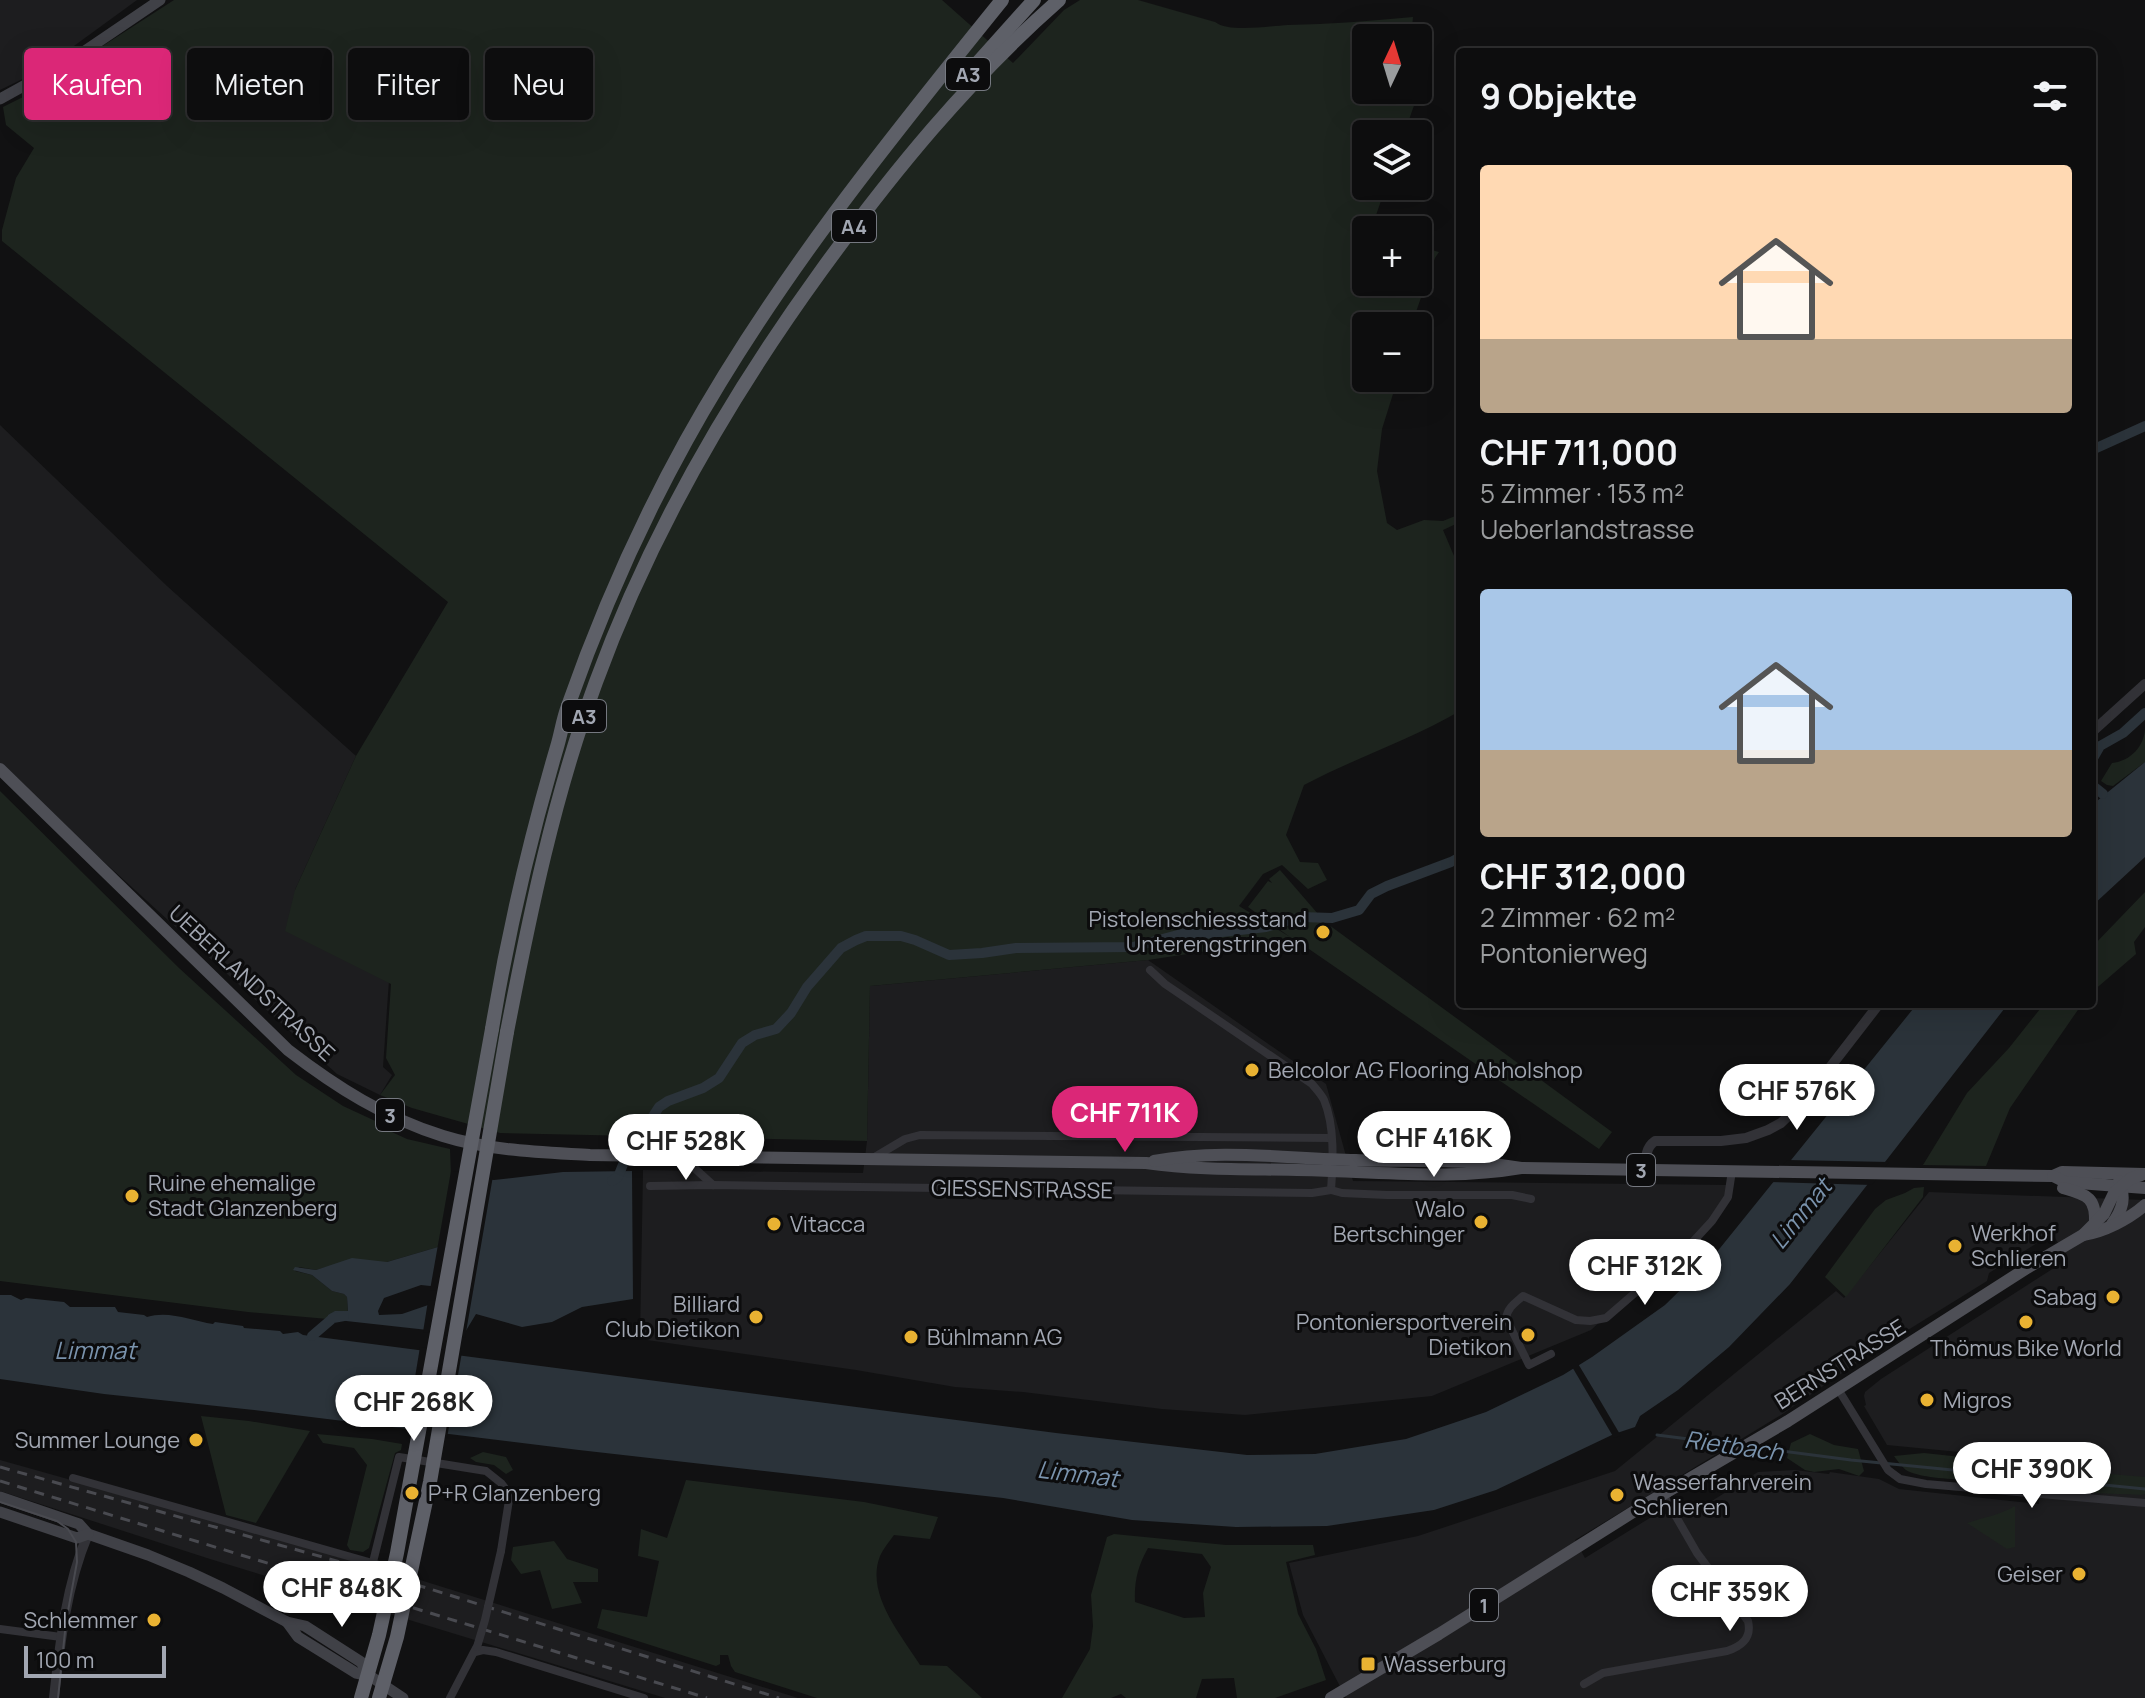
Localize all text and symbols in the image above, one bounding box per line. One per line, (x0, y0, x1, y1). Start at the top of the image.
north arrow (1352, 24, 1432, 104)
map controls (1352, 24, 1432, 392)
chip: Kaufen (24, 48, 171, 120)
chip: Mieten (187, 48, 332, 120)
chip: Filter (348, 48, 469, 120)
chip: Neu (485, 48, 593, 120)
road number: A3 (946, 58, 990, 90)
text: 9 Objekte (1480, 73, 1637, 119)
icon: filters (2028, 74, 2072, 118)
button: layers (1352, 120, 1432, 200)
road number: A4 (832, 210, 876, 242)
button: + (1352, 216, 1432, 296)
icon: home (1704, 217, 1848, 361)
button: − (1352, 312, 1432, 392)
text: CHF 711,000 (1480, 429, 1678, 475)
text: 5 Zimmer · 153 m² (1480, 475, 1684, 511)
text: Ueberlandstrasse (1480, 511, 1695, 547)
icon: home (1704, 641, 1848, 785)
road number: A3 (562, 700, 606, 732)
text: CHF 312,000 (1480, 853, 1687, 899)
street label: UEBERLANDSTRASSE (162, 898, 342, 1068)
text: 2 Zimmer · 62 m² (1480, 899, 1676, 935)
place label: Pistolenschiessstand Unterengstringen (1088, 904, 1307, 959)
marker: Pistolenschiessstand Unterengstringen (1314, 923, 1332, 941)
text: Pontonierweg (1480, 935, 1648, 971)
place label: Belcolor AG Flooring Abholshop (1268, 1055, 1583, 1085)
marker: Belcolor AG Flooring Abholshop (1243, 1061, 1261, 1079)
pin: CHF 576K (1714, 1064, 1880, 1132)
text: CHF 576K (1738, 1072, 1856, 1108)
pin: CHF 711K (1042, 1086, 1208, 1154)
text: CHF 711K (1070, 1094, 1180, 1130)
road number: 3 (376, 1099, 404, 1131)
pin: CHF 416K (1351, 1111, 1517, 1179)
pin: CHF 528K (603, 1114, 769, 1182)
text: CHF 416K (1376, 1119, 1492, 1155)
text: CHF 528K (626, 1122, 746, 1158)
road number: 3 (1627, 1154, 1655, 1186)
place label: Ruine ehemalige Stadt Glanzenberg (148, 1168, 338, 1223)
water label: Limmat (1762, 1169, 1840, 1255)
street label: GIESSENSTRASSE (931, 1172, 1113, 1206)
marker: Ruine ehemalige Stadt Glanzenberg (123, 1187, 141, 1205)
place label: Walo Bertschinger (1333, 1194, 1465, 1249)
place label: Vitacca (790, 1209, 865, 1239)
marker: Walo Bertschinger (1472, 1213, 1490, 1231)
marker: Vitacca (765, 1215, 783, 1233)
place label: Werkhof Schlieren (1971, 1218, 2066, 1273)
marker: Werkhof Schlieren (1946, 1237, 1964, 1255)
pin: CHF 312K (1562, 1239, 1728, 1307)
text: CHF 312K (1587, 1247, 1703, 1283)
place label: Sabag (2033, 1282, 2097, 1312)
marker: Sabag (2104, 1288, 2122, 1306)
place label: Billiard Club Dietikon (605, 1289, 740, 1344)
place label: Pontoniersportverein Dietikon (1296, 1307, 1512, 1362)
marker: Billiard Club Dietikon (747, 1308, 765, 1326)
street label: BERNSTRASSE (1769, 1312, 1911, 1416)
marker: Thömus Bike World (2017, 1313, 2035, 1331)
place label: Bühlmann AG (927, 1322, 1062, 1352)
marker: Pontoniersportverein Dietikon (1519, 1326, 1537, 1344)
marker: Bühlmann AG (902, 1328, 920, 1346)
water label: Limmat (54, 1333, 138, 1366)
place label: Thömus Bike World (1930, 1333, 2122, 1363)
pin: CHF 268K (331, 1375, 497, 1443)
text: CHF 268K (353, 1383, 475, 1419)
place label: Migros (1943, 1385, 2012, 1415)
marker: Migros (1918, 1391, 1936, 1409)
water label: Rietbach (1682, 1422, 1786, 1468)
place label: Summer Lounge (15, 1425, 180, 1455)
marker: Summer Lounge (187, 1431, 205, 1449)
pin: CHF 390K (1949, 1442, 2115, 1510)
text: CHF 390K (1971, 1450, 2093, 1486)
water label: Limmat (1036, 1452, 1123, 1495)
place label: Wasserfahrverein Schlieren (1633, 1467, 1812, 1522)
place label: P+R Glanzenberg (428, 1478, 601, 1508)
marker: P+R Glanzenberg (403, 1484, 421, 1502)
marker: Wasserfahrverein Schlieren (1608, 1486, 1626, 1504)
place label: Geiser (1997, 1559, 2063, 1589)
pin: CHF 848K (259, 1561, 425, 1629)
pin: CHF 359K (1647, 1565, 1813, 1633)
marker: Geiser (2070, 1565, 2088, 1583)
text: CHF 848K (281, 1569, 403, 1605)
text: CHF 359K (1670, 1573, 1790, 1609)
road number: 1 (1470, 1589, 1498, 1621)
place label: Schlemmer (23, 1605, 138, 1635)
marker: Schlemmer (145, 1611, 163, 1629)
scale bar (24, 1642, 166, 1678)
text: 100 m (36, 1645, 94, 1675)
place label: Wasserburg (1384, 1649, 1506, 1679)
marker: Wasserburg (1359, 1655, 1377, 1673)

